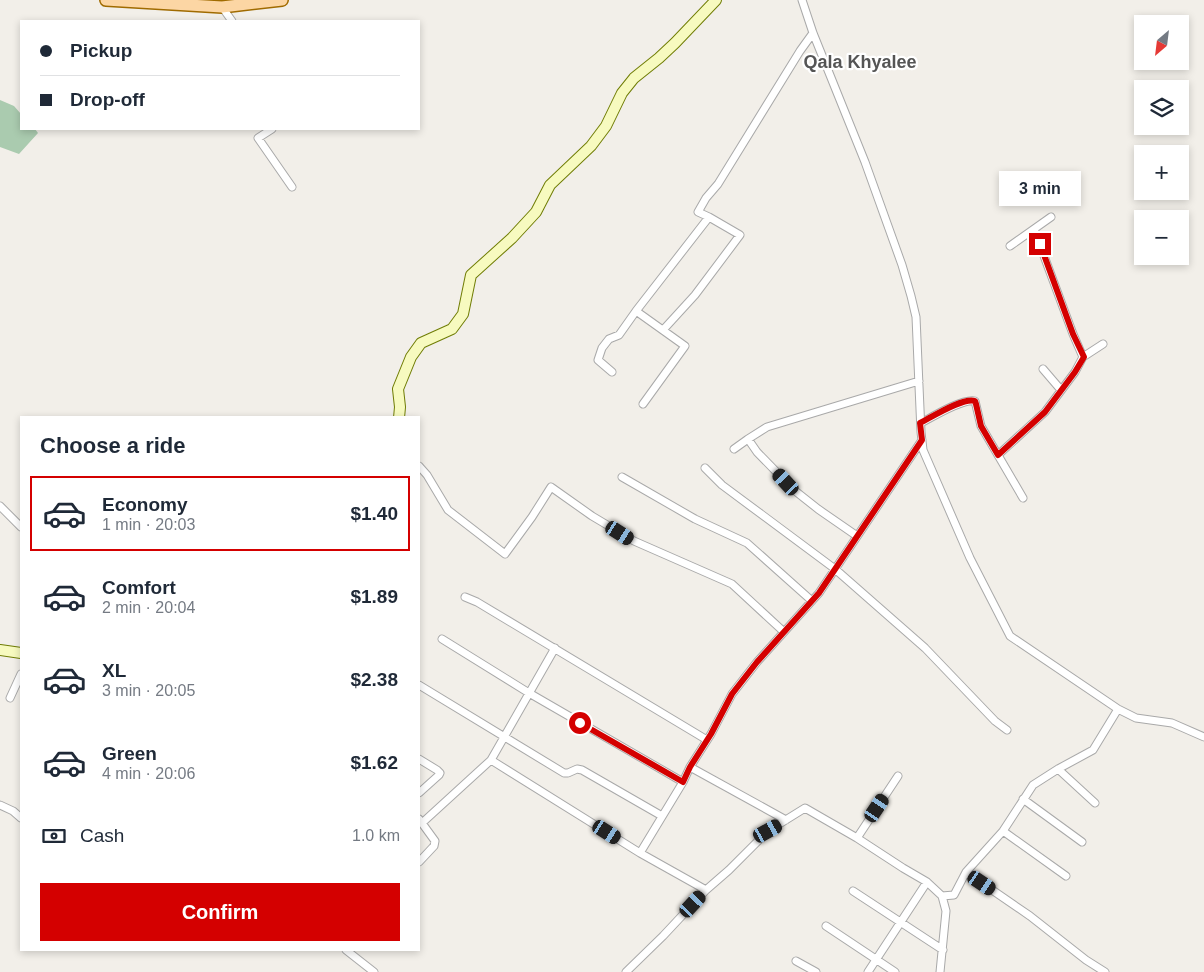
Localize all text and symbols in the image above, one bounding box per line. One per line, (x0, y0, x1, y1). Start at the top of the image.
north arrow (1134, 15, 1189, 70)
map controls (1134, 15, 1189, 265)
text: Pickup (70, 40, 132, 61)
district label: Qala Khyalee (803, 52, 917, 72)
button: layers (1134, 80, 1189, 135)
text: Drop-off (70, 89, 145, 110)
button: + (1134, 145, 1189, 200)
callout: 3 min (999, 172, 1081, 206)
text: 3 min (1019, 180, 1061, 197)
button: − (1134, 210, 1189, 265)
route end (1029, 233, 1051, 255)
text: Choose a ride (40, 433, 185, 458)
car (770, 466, 801, 498)
icon: car (42, 491, 87, 536)
text: Economy (102, 494, 188, 515)
text: $1.40 (350, 503, 398, 524)
text: 1 min · 20:03 (102, 516, 195, 533)
car (603, 519, 636, 547)
icon: car (42, 574, 87, 619)
text: Comfort (102, 577, 176, 598)
text: $1.89 (350, 586, 398, 607)
text: 2 min · 20:04 (102, 599, 195, 616)
icon: car (42, 657, 87, 702)
text: XL (102, 660, 126, 681)
text: $2.38 (350, 669, 398, 690)
text: 3 min · 20:05 (102, 682, 195, 699)
route start (569, 712, 591, 734)
icon: car (42, 740, 87, 785)
text: Green (102, 743, 157, 764)
text: $1.62 (350, 752, 398, 773)
text: 4 min · 20:06 (102, 765, 195, 782)
car (862, 791, 891, 825)
car (751, 817, 784, 845)
car (590, 818, 623, 846)
icon: cash (40, 822, 68, 850)
text: Cash (80, 825, 124, 846)
text: 1.0 km (352, 827, 400, 844)
car (965, 868, 998, 898)
button: Confirm (40, 883, 400, 941)
car (677, 888, 708, 920)

